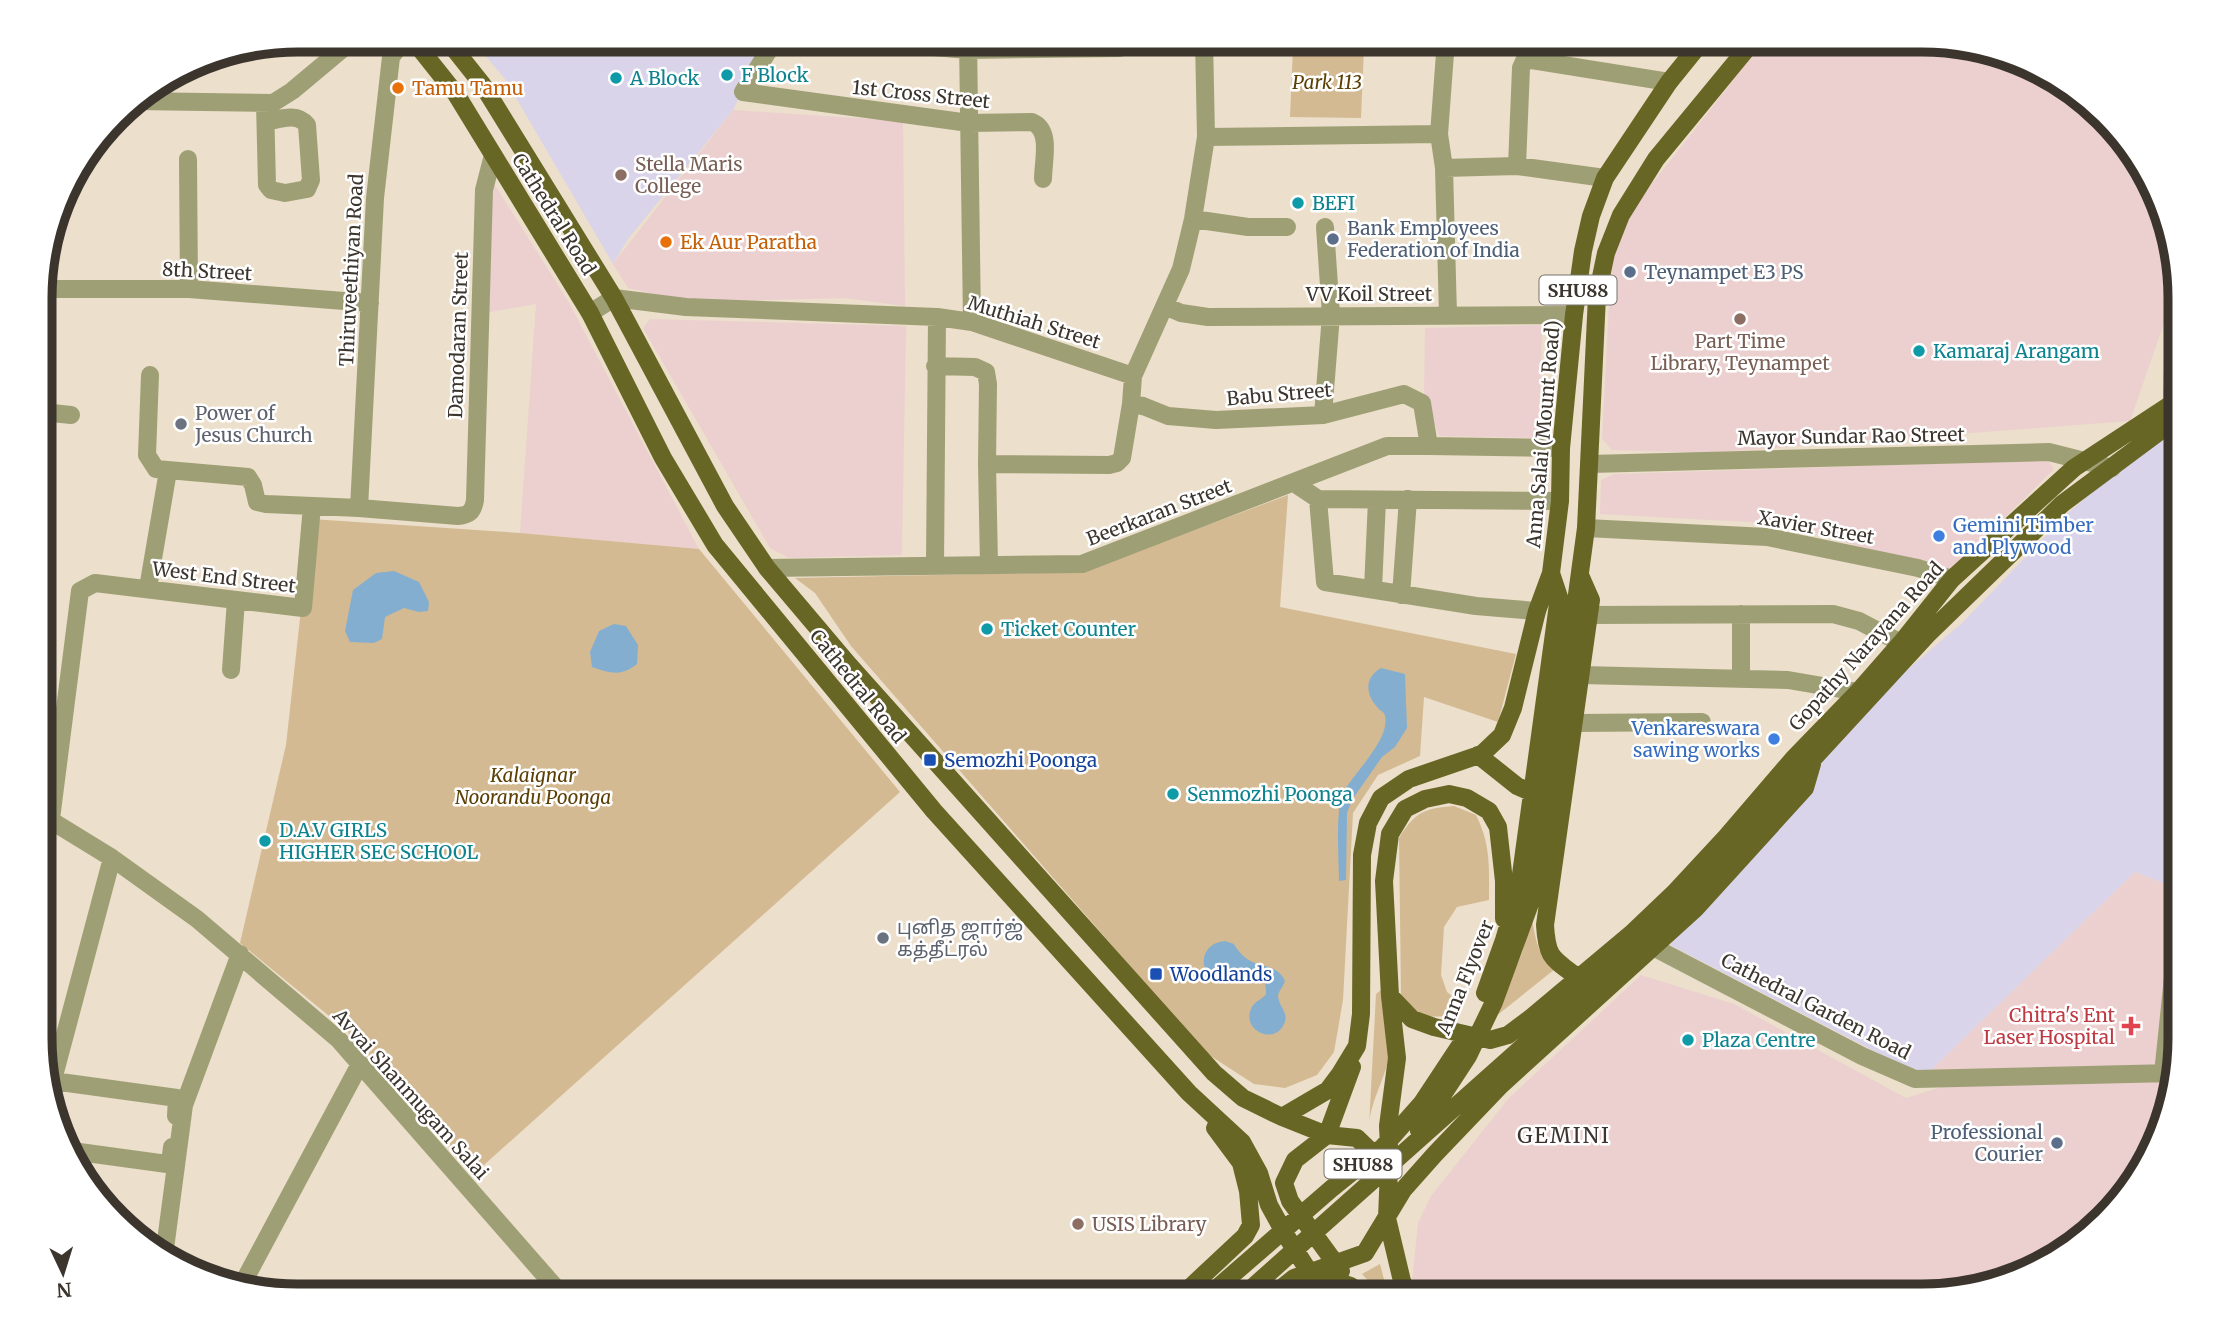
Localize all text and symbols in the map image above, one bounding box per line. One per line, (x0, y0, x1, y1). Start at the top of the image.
place label: F Block (741, 63, 809, 87)
place label: A Block (629, 66, 699, 90)
marker: F Block (719, 67, 735, 83)
marker: A Block (608, 70, 624, 86)
park label: Park 113 (1292, 70, 1362, 94)
street label: 1st Cross Street (851, 75, 992, 113)
place label: Tamu Tamu (412, 76, 523, 100)
marker: Tamu Tamu (390, 80, 406, 96)
street label: Cathedral Road (507, 149, 601, 279)
place label: Stella Maris College (635, 152, 743, 198)
marker: Stella Maris College (613, 167, 629, 183)
street label: Thiruveethiyan Road (334, 173, 368, 367)
place label: BEFI (1312, 191, 1355, 215)
marker: BEFI (1290, 195, 1306, 211)
place label: Bank Employees Federation of India (1347, 216, 1520, 262)
place label: Ek Aur Paratha (680, 230, 817, 254)
marker: Bank Employees Federation of India (1325, 231, 1341, 247)
marker: Ek Aur Paratha (658, 234, 674, 250)
street label: Damodaran Street (443, 251, 473, 419)
street label: 8th Street (161, 257, 253, 285)
place label: Teynampet E3 PS (1644, 260, 1804, 284)
marker: Teynampet E3 PS (1622, 264, 1638, 280)
road number: SHU88 (1540, 276, 1616, 304)
street label: VV Koil Street (1305, 282, 1433, 306)
street label: Muthiah Street (965, 290, 1104, 354)
marker: Part Time Library, Teynampet (1732, 311, 1748, 327)
street label: Anna Salai (Mount Road) (1521, 319, 1565, 550)
place label: Part Time Library, Teynampet (1650, 329, 1830, 375)
place label: Kamaraj Arangam (1933, 339, 2100, 363)
marker: Kamaraj Arangam (1911, 343, 1927, 359)
street label: Babu Street (1225, 377, 1333, 411)
place label: Power of Jesus Church (194, 401, 313, 447)
marker: Power of Jesus Church (173, 416, 189, 432)
street label: Mayor Sundar Rao Street (1737, 422, 1965, 450)
street label: Beerkaran Street (1083, 473, 1236, 551)
street label: Xavier Street (1756, 505, 1877, 549)
place label: Gemini Timber and Plywood (1953, 513, 2094, 559)
marker: Gemini Timber and Plywood (1931, 528, 1947, 544)
street label: West End Street (150, 556, 298, 598)
street label: Gopathy Narayana Road (1784, 556, 1948, 736)
place label: Ticket Counter (1001, 617, 1136, 641)
marker: Ticket Counter (979, 621, 995, 637)
street label: Cathedral Road (805, 624, 911, 748)
place label: Venkareswara sawing works (1631, 716, 1760, 762)
marker: Venkareswara sawing works (1766, 731, 1782, 747)
place label: Semozhi Poonga (944, 748, 1097, 772)
marker: Semozhi Poonga (922, 752, 938, 768)
park label: Kalaignar Noorandu Poonga (455, 763, 611, 809)
place label: Senmozhi Poonga (1187, 782, 1353, 806)
marker: Senmozhi Poonga (1165, 786, 1181, 802)
place label: D.A.V GIRLS HIGHER SEC SCHOOL (279, 818, 478, 864)
marker: D.A.V GIRLS HIGHER SEC SCHOOL (257, 833, 273, 849)
place label: புனித ஜார்ஜ் கத்தீட்ரல் (897, 915, 1024, 962)
street label: Anna Flyover (1431, 916, 1499, 1039)
marker: புனித ஜார்ஜ் கத்தீட்ரல் (875, 930, 891, 946)
street label: Cathedral Garden Road (1717, 948, 1915, 1064)
place label: Woodlands (1169, 962, 1272, 986)
marker: Woodlands (1148, 966, 1164, 982)
street label: Avvai Shanmugam Salai (327, 1003, 494, 1184)
place label: Chitra's Ent Laser Hospital (1984, 1003, 2116, 1049)
marker: Chitra's Ent Laser Hospital (2121, 1016, 2141, 1036)
place label: Plaza Centre (1702, 1028, 1816, 1052)
marker: Plaza Centre (1680, 1032, 1696, 1048)
place label: Professional Courier (1930, 1120, 2043, 1166)
district label: GEMINI (1517, 1122, 1611, 1149)
marker: Professional Courier (2049, 1135, 2065, 1151)
road number: SHU88 (1324, 1149, 1402, 1178)
place label: USIS Library (1092, 1212, 1207, 1236)
marker: USIS Library (1070, 1216, 1086, 1232)
north arrow (28, 1238, 98, 1308)
text: N (56, 1277, 73, 1302)

